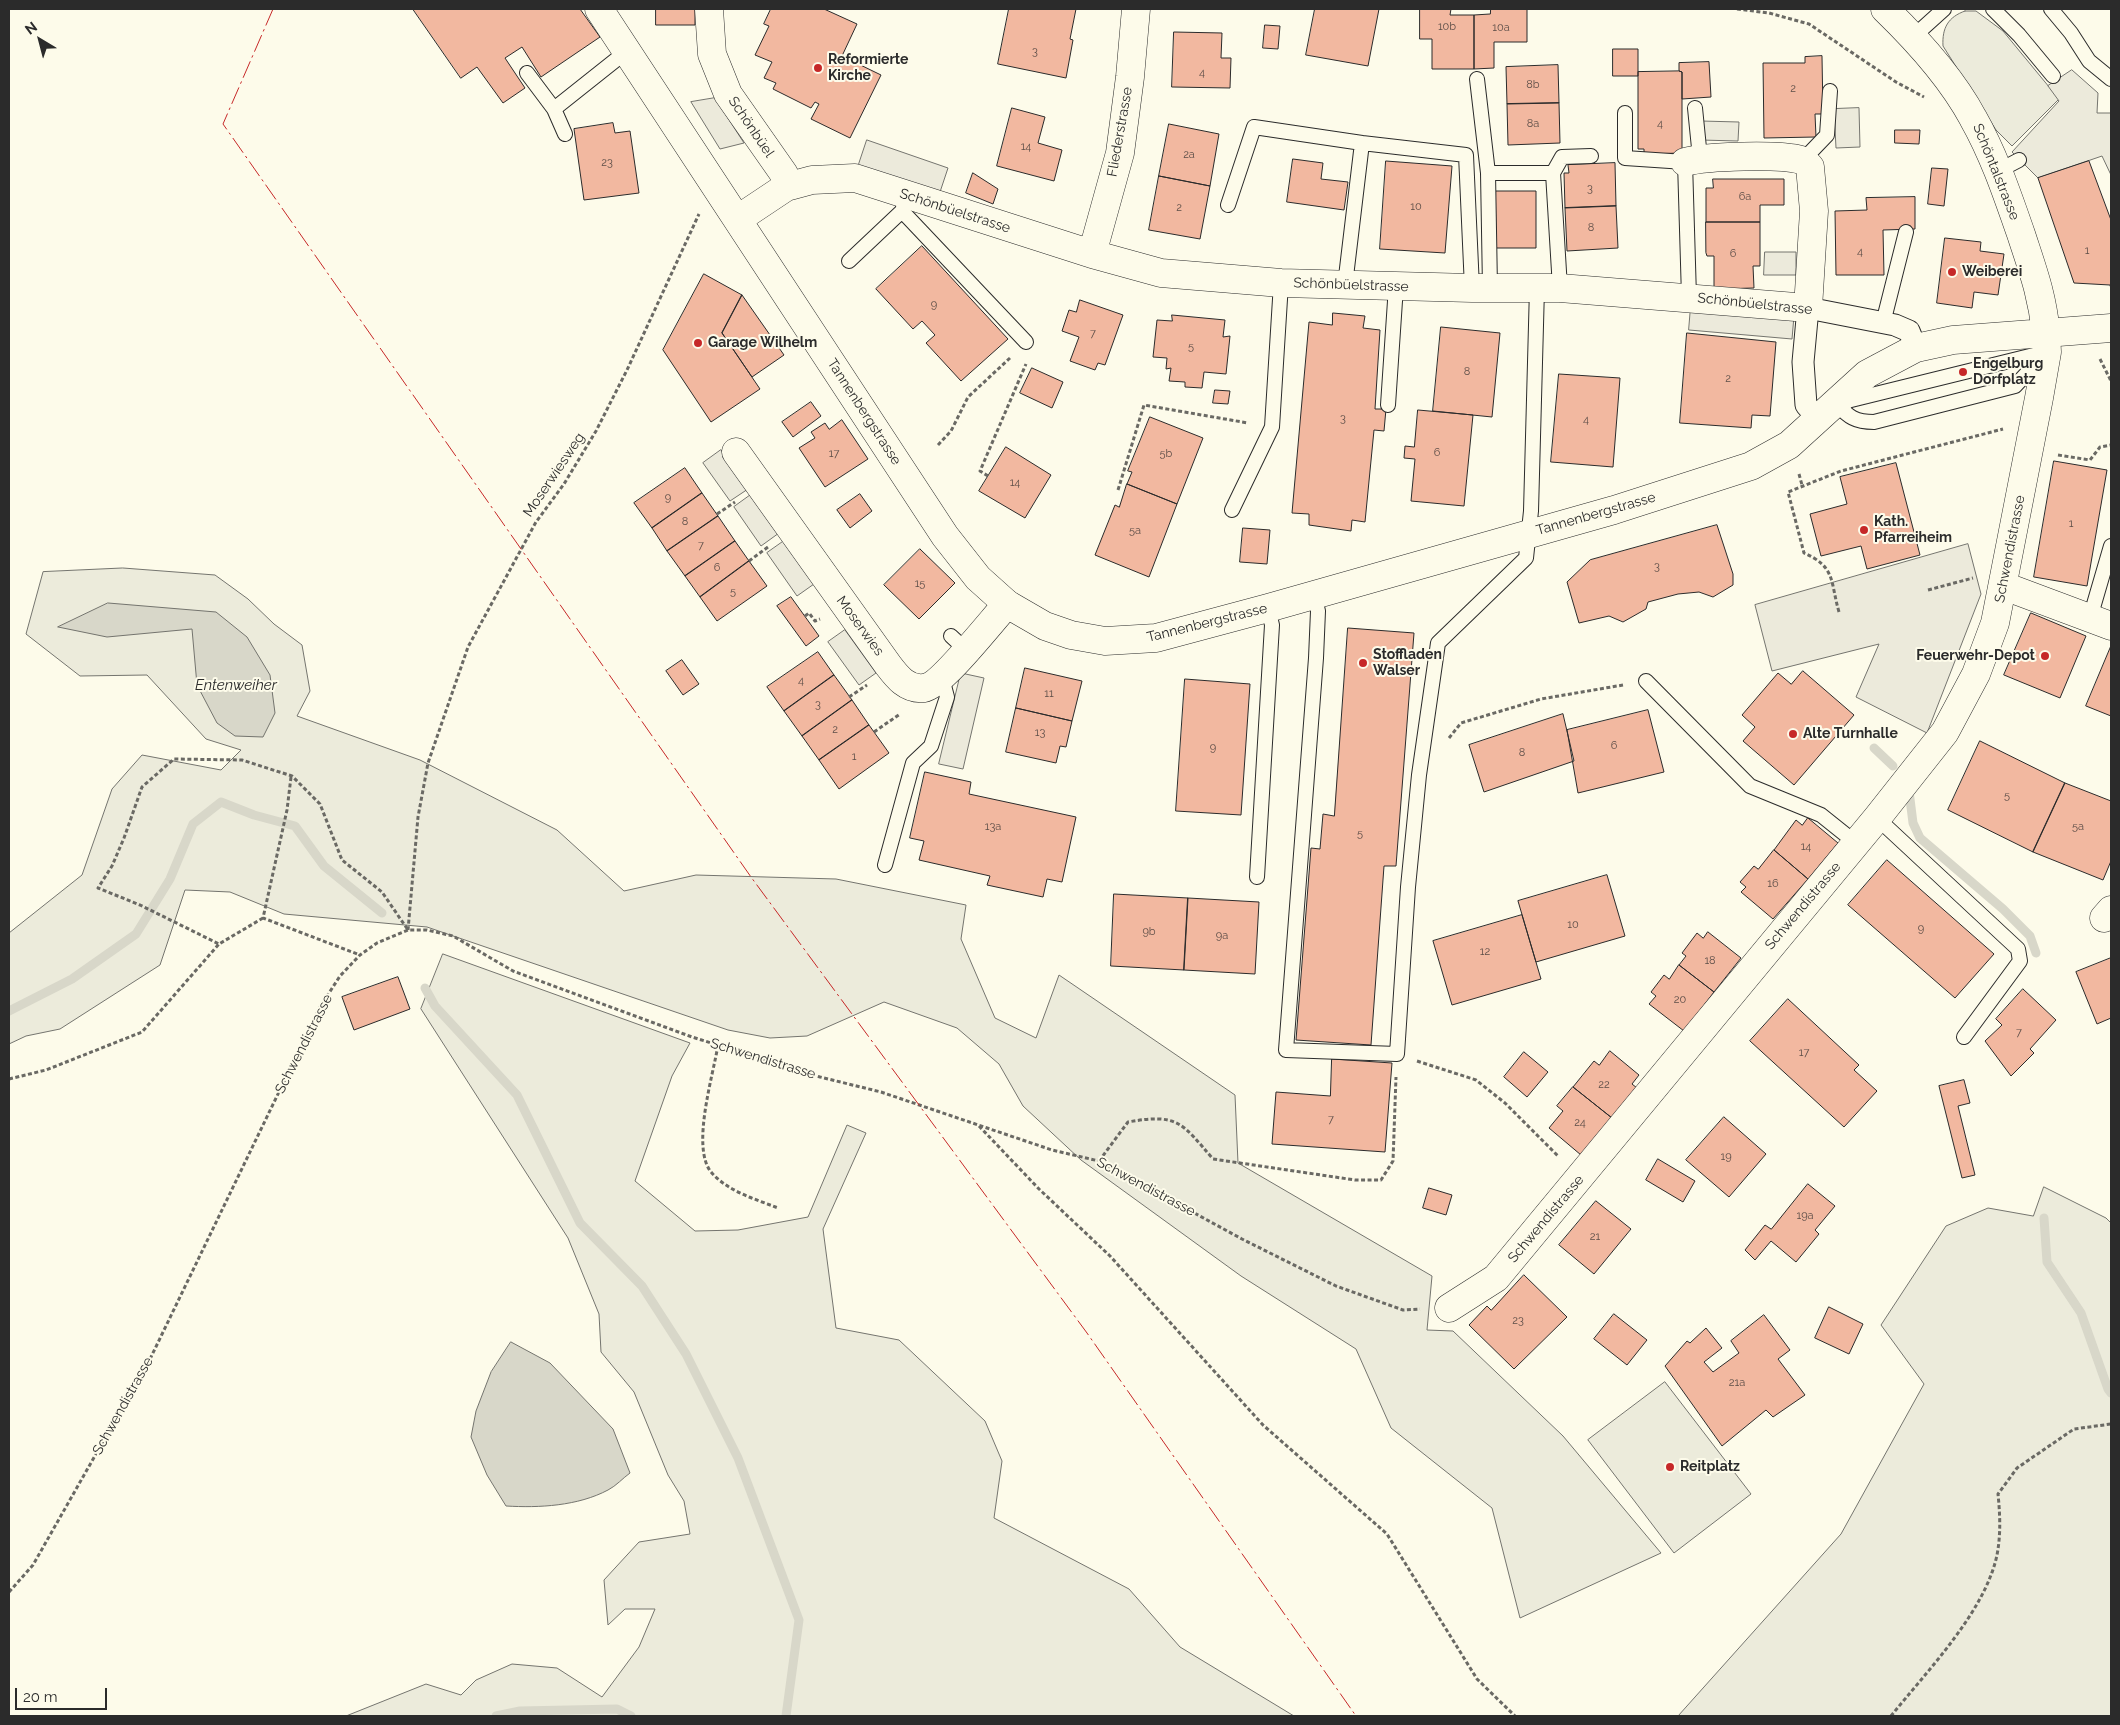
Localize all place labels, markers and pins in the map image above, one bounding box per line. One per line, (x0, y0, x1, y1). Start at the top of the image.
place label: Reformierte Kirche (828, 52, 908, 84)
marker: Reformierte Kirche (812, 62, 824, 74)
place label: Weiberei (1962, 264, 2022, 280)
marker: Weiberei (1946, 266, 1958, 278)
place label: Garage Wilhelm (708, 335, 817, 351)
marker: Garage Wilhelm (692, 337, 704, 349)
place label: Engelburg Dorfplatz (1973, 356, 2043, 388)
marker: Engelburg Dorfplatz (1957, 366, 1969, 378)
place label: Kath. Pfarreiheim (1874, 514, 1952, 546)
marker: Kath. Pfarreiheim (1858, 524, 1870, 536)
place label: Stoffladen Walser (1373, 647, 1442, 680)
place label: Feuerwehr-Depot (1916, 648, 2035, 664)
marker: Feuerwehr-Depot (2039, 650, 2051, 662)
marker: Stoffladen Walser (1357, 657, 1369, 669)
place label: Alte Turnhalle (1803, 726, 1898, 742)
marker: Alte Turnhalle (1787, 728, 1799, 740)
place label: Reitplatz (1680, 1459, 1740, 1475)
marker: Reitplatz (1664, 1461, 1676, 1473)

